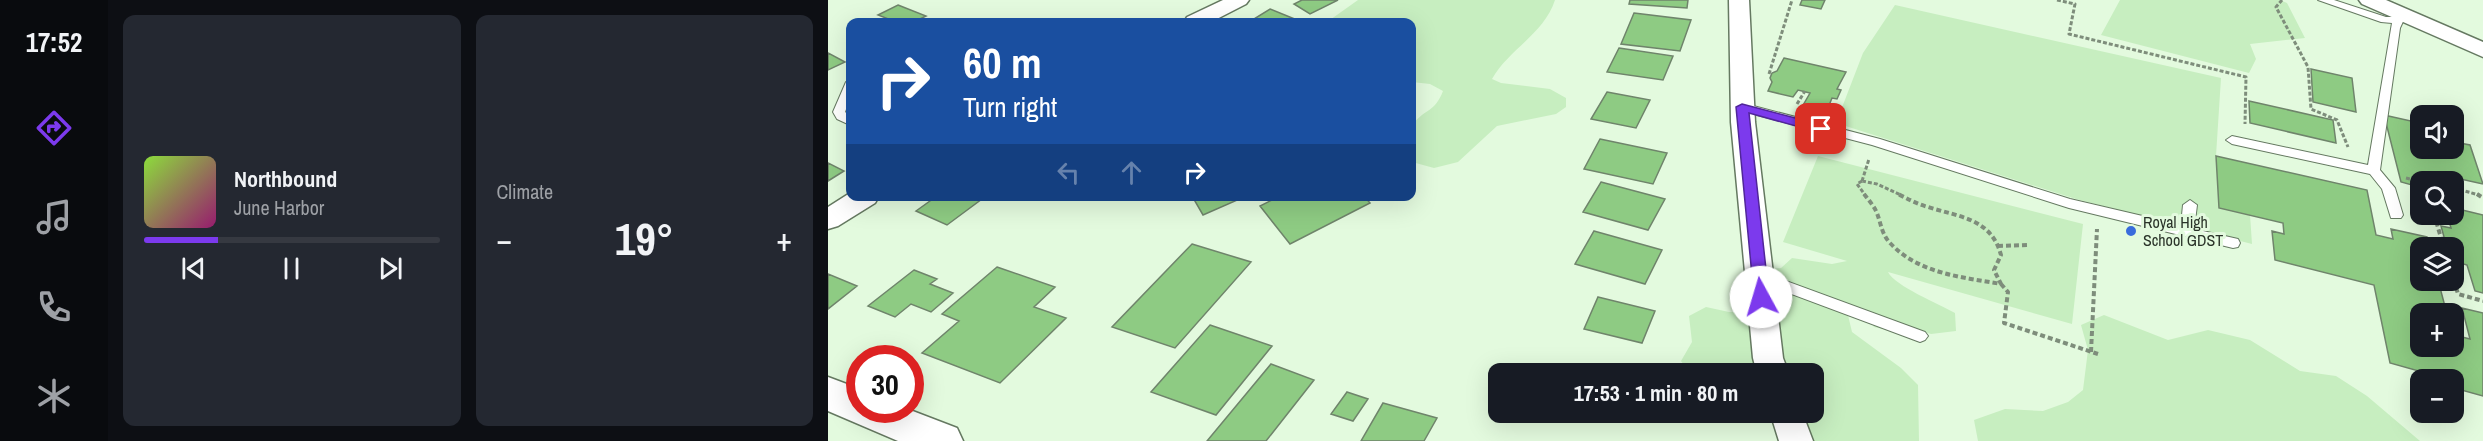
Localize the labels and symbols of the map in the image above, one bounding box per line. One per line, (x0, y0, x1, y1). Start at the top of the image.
pin (1795, 103, 1846, 154)
place label: Royal High School GDST (2143, 211, 2223, 251)
marker: Royal High School GDST (2124, 224, 2138, 238)
position arrow (1729, 265, 1793, 329)
speed limit sign: 30 (846, 345, 924, 423)

